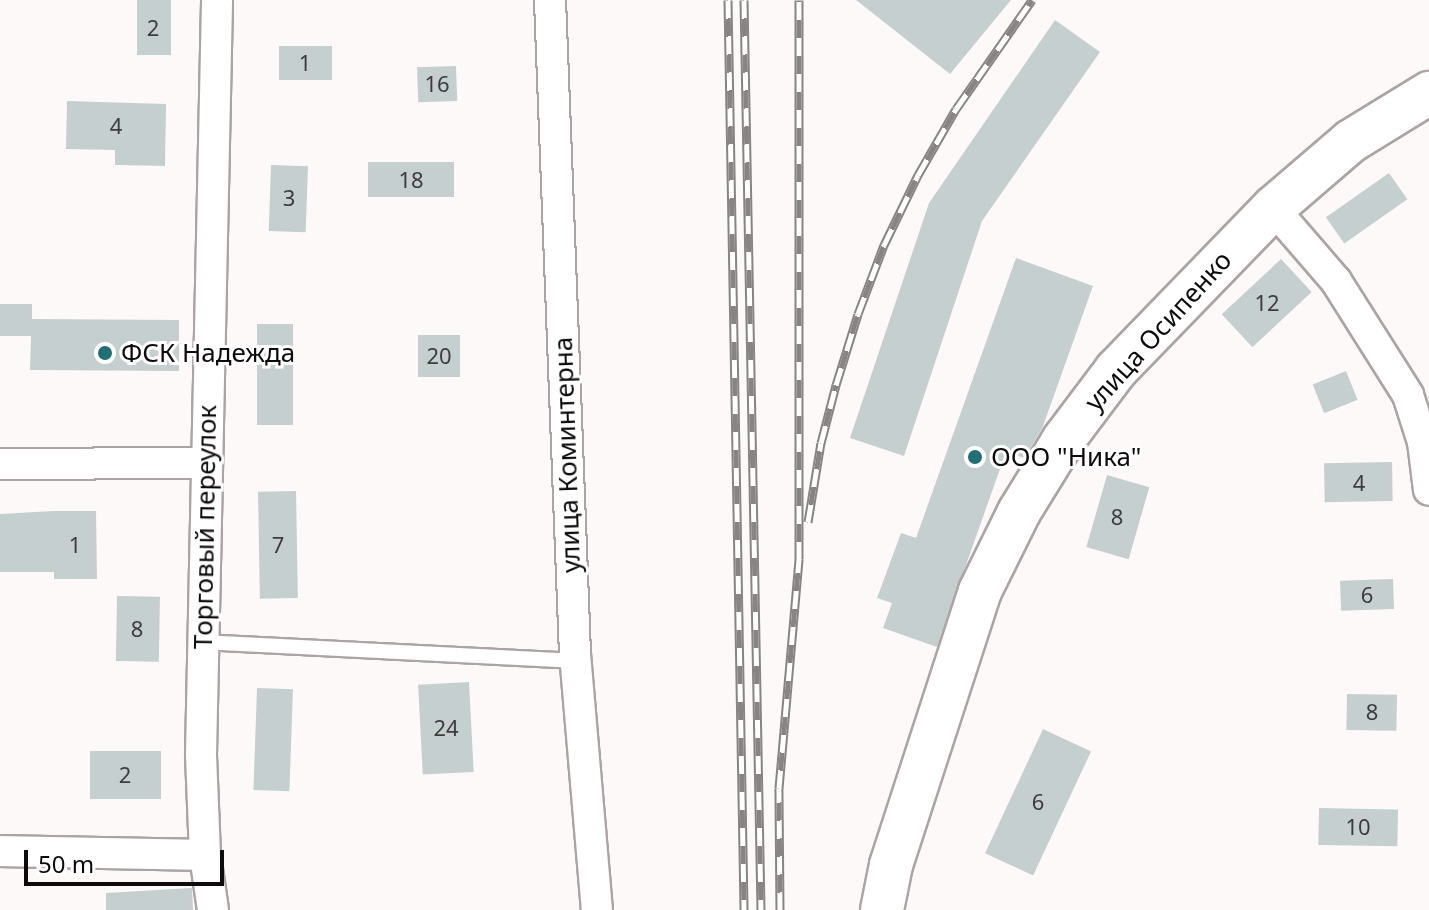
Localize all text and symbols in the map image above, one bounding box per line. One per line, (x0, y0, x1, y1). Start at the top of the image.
house number: 2 (147, 15, 159, 41)
house number: 1 (299, 50, 311, 76)
house number: 16 (424, 71, 450, 97)
house number: 4 (110, 113, 122, 139)
house number: 18 (398, 167, 424, 193)
house number: 3 (283, 185, 295, 211)
street label: улица Осипенко (1078, 245, 1238, 417)
house number: 12 (1254, 290, 1280, 316)
street label: улица Коминтерна (547, 336, 587, 574)
place label: ФСК Надежда (121, 337, 295, 369)
house number: 20 (426, 343, 452, 369)
marker: ФСК Надежда (96, 344, 114, 362)
street label: Торговый переулок (187, 405, 223, 649)
place label: ООО "Ника" (991, 441, 1141, 473)
marker: ООО "Ника" (966, 448, 984, 466)
house number: 4 (1353, 470, 1365, 496)
house number: 8 (1111, 504, 1123, 530)
house number: 1 (69, 532, 81, 558)
house number: 7 (272, 532, 284, 558)
house number: 6 (1361, 582, 1373, 608)
house number: 8 (131, 616, 143, 642)
house number: 8 (1366, 699, 1378, 725)
house number: 24 (433, 715, 459, 741)
house number: 2 (119, 762, 131, 788)
house number: 6 (1032, 789, 1044, 815)
house number: 10 (1345, 814, 1371, 840)
scale bar (28, 834, 228, 884)
text: 50 m (38, 847, 94, 880)

